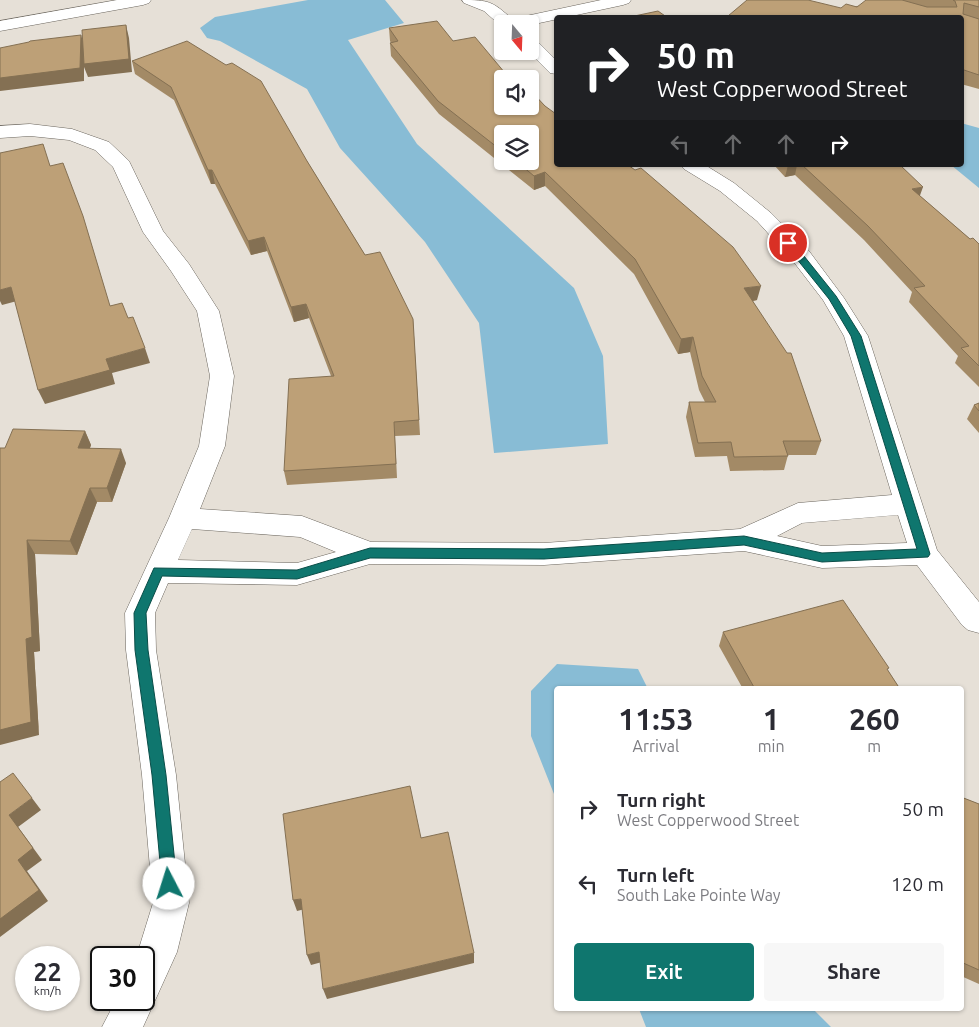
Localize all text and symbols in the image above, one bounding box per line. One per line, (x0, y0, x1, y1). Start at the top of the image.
north arrow (494, 15, 539, 60)
map controls (494, 15, 539, 170)
icon: right (574, 35, 639, 100)
text: 50 m (657, 35, 735, 75)
button: sound (494, 70, 539, 115)
text: West Copperwood Street (657, 76, 908, 101)
button: layers (494, 125, 539, 170)
icon: left (666, 130, 694, 158)
icon: ahead (719, 130, 747, 158)
icon: ahead (772, 130, 800, 158)
icon: right (825, 130, 853, 158)
pin (767, 222, 809, 264)
icon: arrive (774, 229, 802, 257)
text: 11:53 (618, 702, 693, 736)
text: 1 (763, 702, 780, 736)
text: 260 (849, 702, 900, 736)
text: Arrival (633, 737, 679, 755)
text: min (758, 737, 785, 755)
text: m (867, 737, 881, 755)
text: Turn right (617, 789, 705, 811)
icon: right (574, 795, 602, 823)
text: 50 m (902, 798, 944, 820)
text: West Copperwood Street (617, 811, 799, 829)
position arrow (142, 857, 194, 909)
text: Turn left (617, 864, 695, 886)
icon: left (574, 870, 602, 898)
text: 120 m (891, 873, 944, 895)
text: South Lake Pointe Way (617, 886, 781, 904)
button: Exit (574, 943, 754, 1001)
button: Share (764, 943, 944, 1001)
speed limit sign: 30 (90, 946, 155, 1011)
text: 22 (33, 958, 62, 986)
text: km/h (34, 984, 61, 997)

